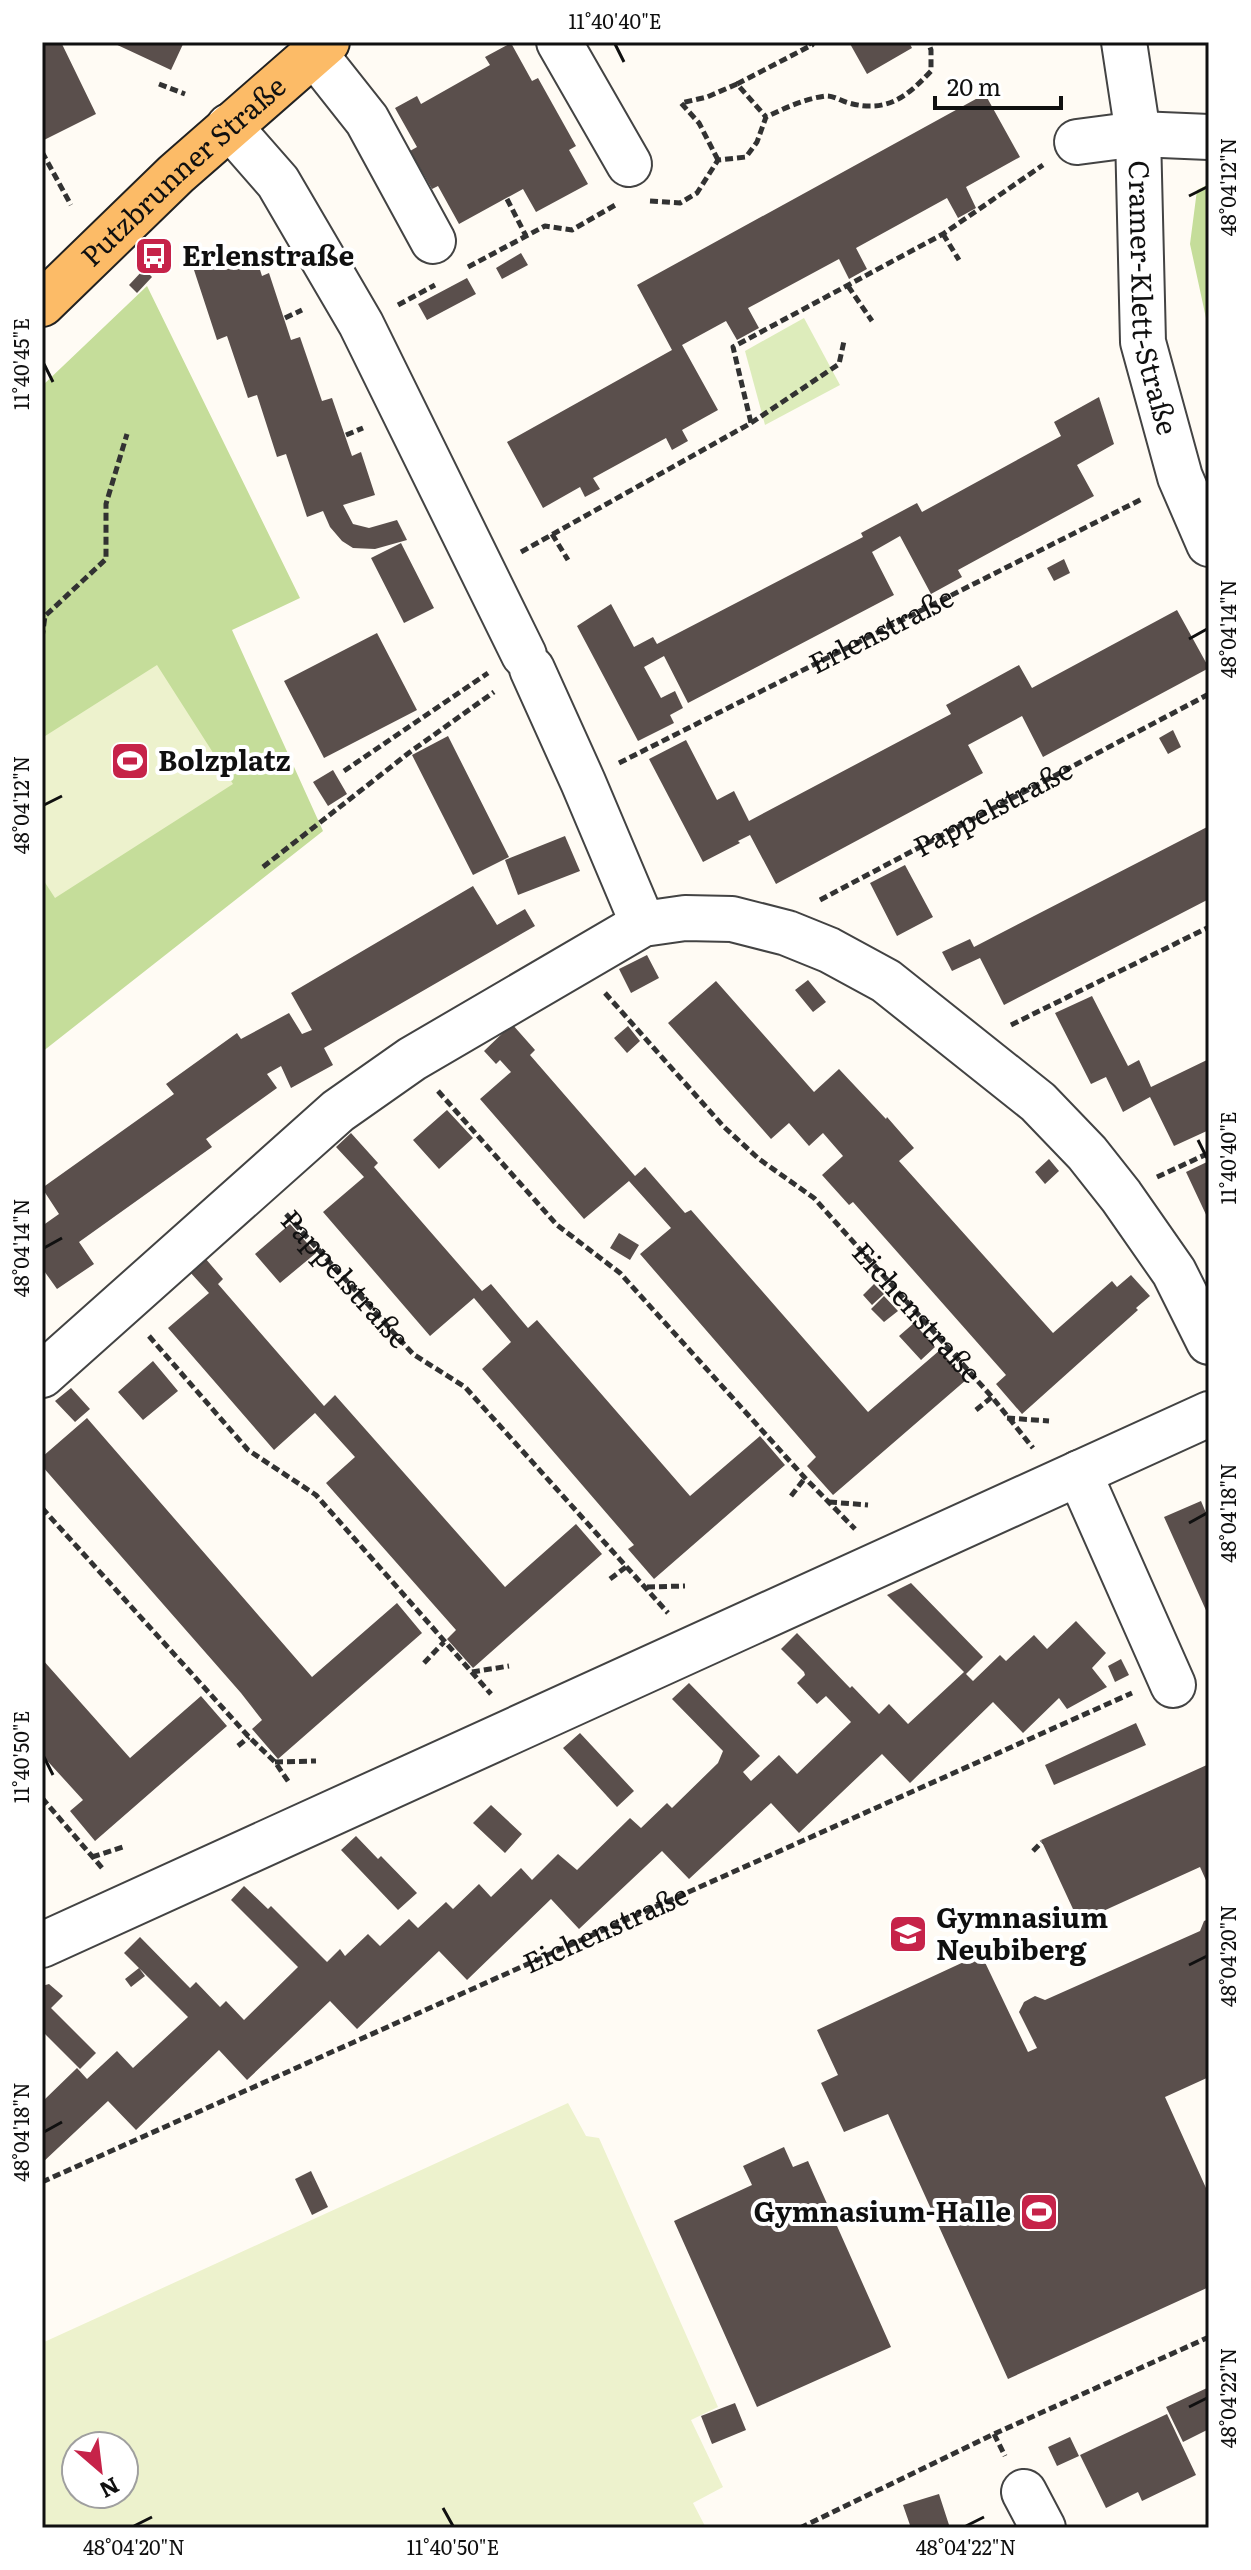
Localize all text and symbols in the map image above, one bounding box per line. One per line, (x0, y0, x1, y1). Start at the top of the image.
text: 11°40'40"E (568, 5, 662, 35)
scale bar (935, 60, 1061, 110)
street label: Putzbrunner Straße (70, 65, 294, 275)
text: 20 m (947, 68, 1001, 103)
text: 48°04'12"N (1212, 138, 1242, 236)
street label: Cramer-Klett-Straße (1120, 160, 1190, 439)
place label: Erlenstraße (182, 233, 354, 275)
bus stop icon: Erlenstraße (133, 235, 175, 277)
text: 11°40'45"E (5, 318, 35, 410)
street label: Erlenstraße (801, 575, 960, 683)
text: 48°04'14"N (1212, 580, 1242, 678)
place label: Bolzplatz (158, 738, 291, 780)
sports icon: Bolzplatz (109, 740, 151, 782)
street label: Pappelstraße (905, 747, 1079, 866)
text: 48°04'12"N (5, 756, 35, 854)
text: 11°40'40"E (1212, 1111, 1242, 1205)
text: 48°04'14"N (5, 1199, 35, 1297)
street label: Pappelstraße (272, 1199, 421, 1357)
street label: Eichenstraße (844, 1231, 993, 1391)
text: 48°04'18"N (1212, 1463, 1242, 1563)
text: 11°40'50"E (5, 1711, 35, 1803)
street label: Eichenstraße (516, 1872, 694, 1983)
place label: Gymnasium Neubiberg (936, 1895, 1108, 1969)
text: 48°04'20"N (1212, 1905, 1242, 2007)
school or university icon: Gymnasium Neubiberg (887, 1913, 929, 1955)
text: 48°04'18"N (5, 2082, 35, 2182)
place label: Gymnasium-Halle (754, 2189, 1011, 2231)
sports icon: Gymnasium-Halle (1018, 2191, 1060, 2233)
text: 48°04'22"N (1212, 2348, 1242, 2448)
north arrow (60, 2430, 140, 2510)
text: N (94, 2470, 126, 2508)
text: 48°04'20"N (83, 2531, 185, 2561)
text: 11°40'50"E (407, 2531, 499, 2561)
text: 48°04'22"N (916, 2531, 1016, 2561)

